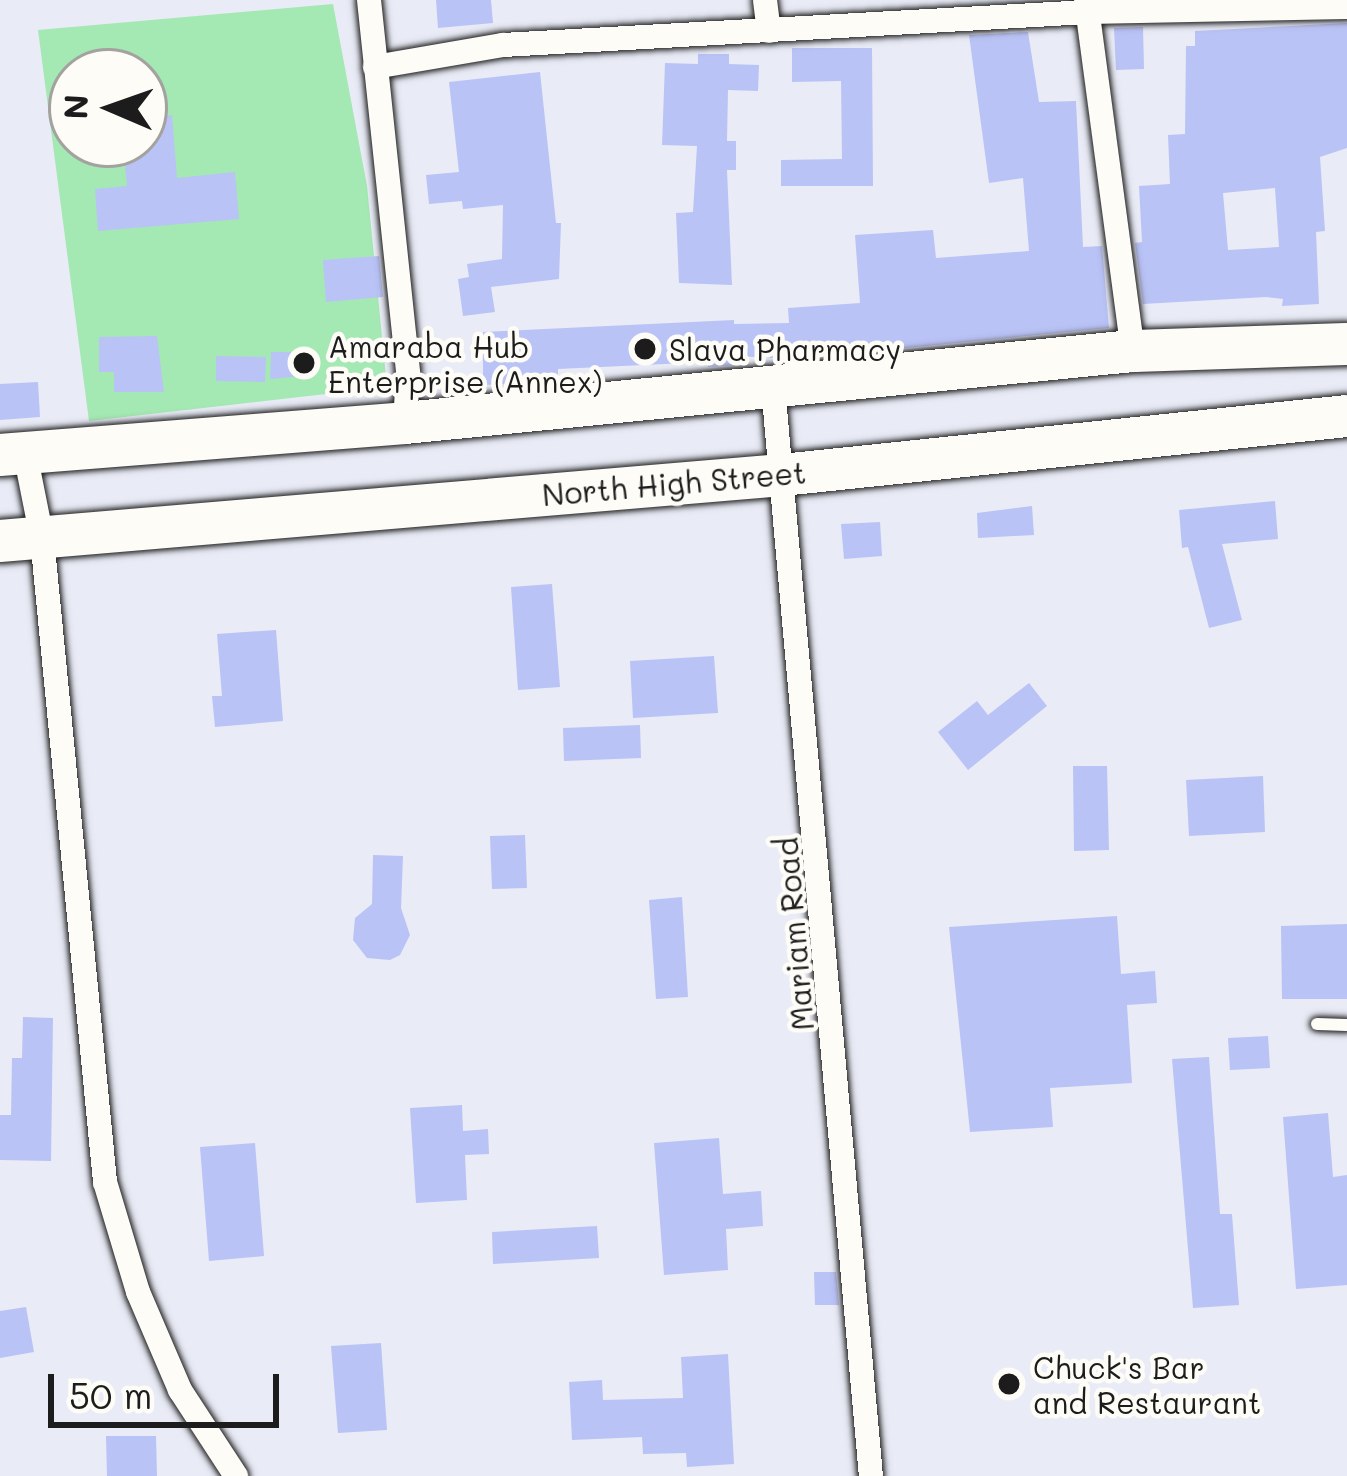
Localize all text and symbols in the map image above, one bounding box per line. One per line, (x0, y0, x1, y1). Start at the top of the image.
north arrow (48, 48, 168, 168)
text: N (53, 94, 96, 120)
place label: Amaraba Hub Enterprise (Annex) (328, 328, 602, 398)
place label: Slava Pharmacy (669, 331, 901, 367)
marker: Slava Pharmacy (632, 336, 658, 362)
marker: Amaraba Hub Enterprise (Annex) (291, 350, 317, 376)
street label: North High Street (541, 454, 807, 512)
street label: Mariam Road (768, 836, 820, 1032)
place label: Chuck's Bar and Restaurant (1033, 1349, 1261, 1420)
scale bar (54, 1350, 285, 1424)
text: 50 m (69, 1371, 152, 1418)
marker: Chuck's Bar and Restaurant (996, 1371, 1022, 1397)

